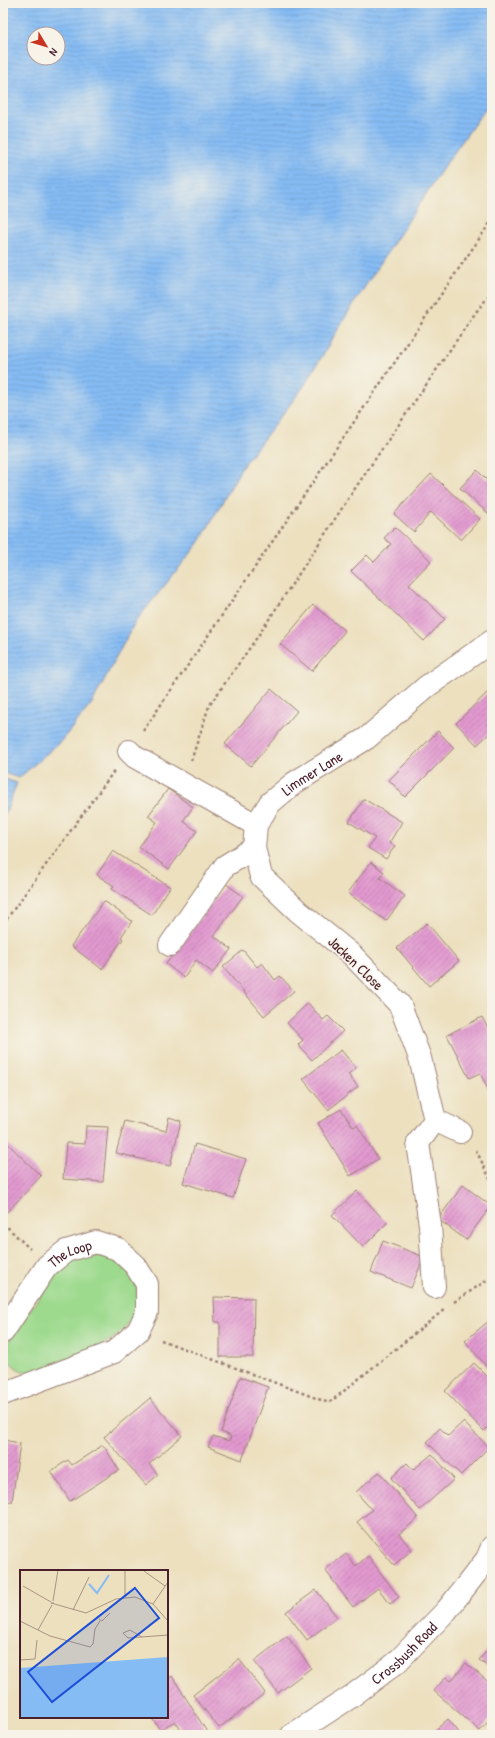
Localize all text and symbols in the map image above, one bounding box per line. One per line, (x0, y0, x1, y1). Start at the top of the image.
north arrow (26, 26, 66, 66)
text: N (46, 46, 61, 59)
street label: Limmer Lane (276, 745, 346, 800)
street label: Jacken Close (324, 931, 388, 995)
street label: The Loop (43, 1233, 94, 1272)
inset map (20, 1570, 168, 1718)
street label: Crossbush Road (366, 1616, 441, 1689)

